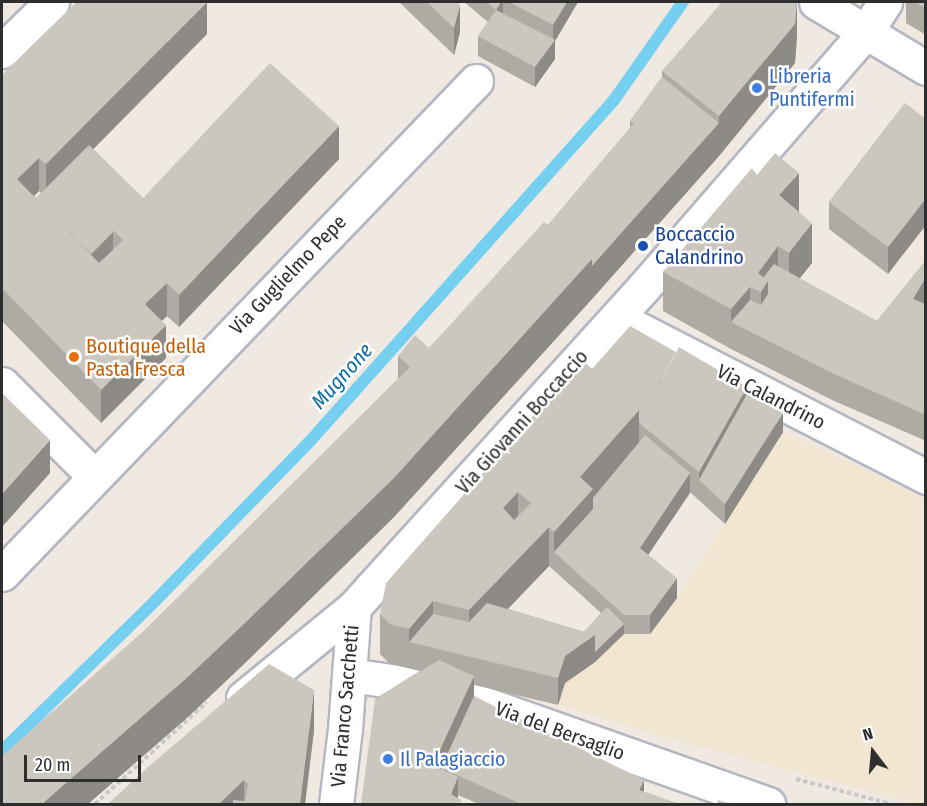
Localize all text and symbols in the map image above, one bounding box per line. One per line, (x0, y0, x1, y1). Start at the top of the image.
place label: Libreria Puntifermi (769, 64, 855, 111)
marker: Libreria Puntifermi (750, 81, 764, 95)
street label: Via Guglielmo Pepe (225, 210, 351, 340)
place label: Boccaccio Calandrino (655, 222, 744, 269)
marker: Boccaccio Calandrino (636, 239, 650, 253)
place label: Boutique della Pasta Fresca (86, 334, 206, 381)
water label: Mugnone (306, 338, 378, 414)
street label: Via Giovanni Boccaccio (451, 345, 593, 499)
marker: Boutique della Pasta Fresca (67, 350, 81, 364)
street label: Via Calandrino (713, 359, 829, 435)
street label: Via Franco Sacchetti (326, 624, 364, 788)
street label: Via del Bersaglio (492, 696, 628, 766)
north arrow (843, 722, 903, 782)
text: N (861, 724, 875, 745)
scale bar (27, 743, 144, 781)
place label: Il Palagiaccio (400, 747, 506, 771)
marker: Il Palagiaccio (381, 752, 395, 766)
text: 20 m (35, 754, 70, 776)

